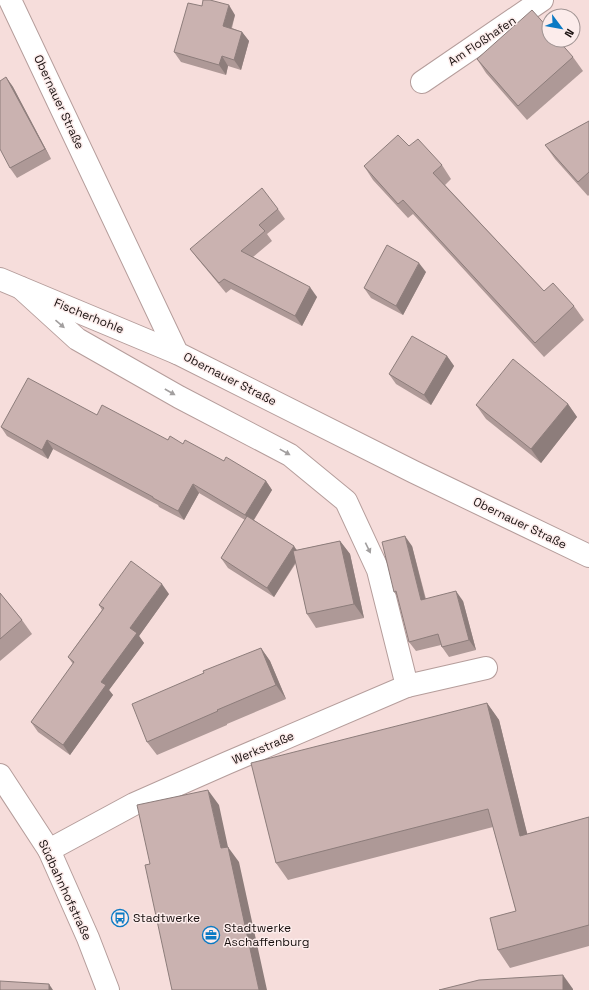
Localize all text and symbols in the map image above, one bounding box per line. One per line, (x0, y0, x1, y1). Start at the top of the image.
north arrow (541, 8, 581, 48)
street label: Am Floßhafen (445, 12, 519, 70)
text: N (562, 26, 577, 40)
street label: Obernauer Straße (30, 52, 88, 152)
street label: Fischerhohle (52, 295, 126, 337)
one-way arrow (55, 319, 65, 328)
street label: Obernauer Straße (181, 349, 279, 409)
one-way arrow (164, 388, 176, 395)
one-way arrow (279, 449, 291, 456)
street label: Obernauer Straße (471, 493, 569, 553)
one-way arrow (365, 543, 371, 554)
street label: Werkstraße (230, 728, 296, 768)
street label: Südbahnhofstraße (35, 837, 95, 943)
bus stop icon: Stadtwerke (110, 908, 130, 928)
place label: Stadtwerke (133, 910, 200, 926)
place label: Stadtwerke Aschaffenburg (224, 920, 309, 950)
office icon: Stadtwerke Aschaffenburg (201, 925, 221, 945)

